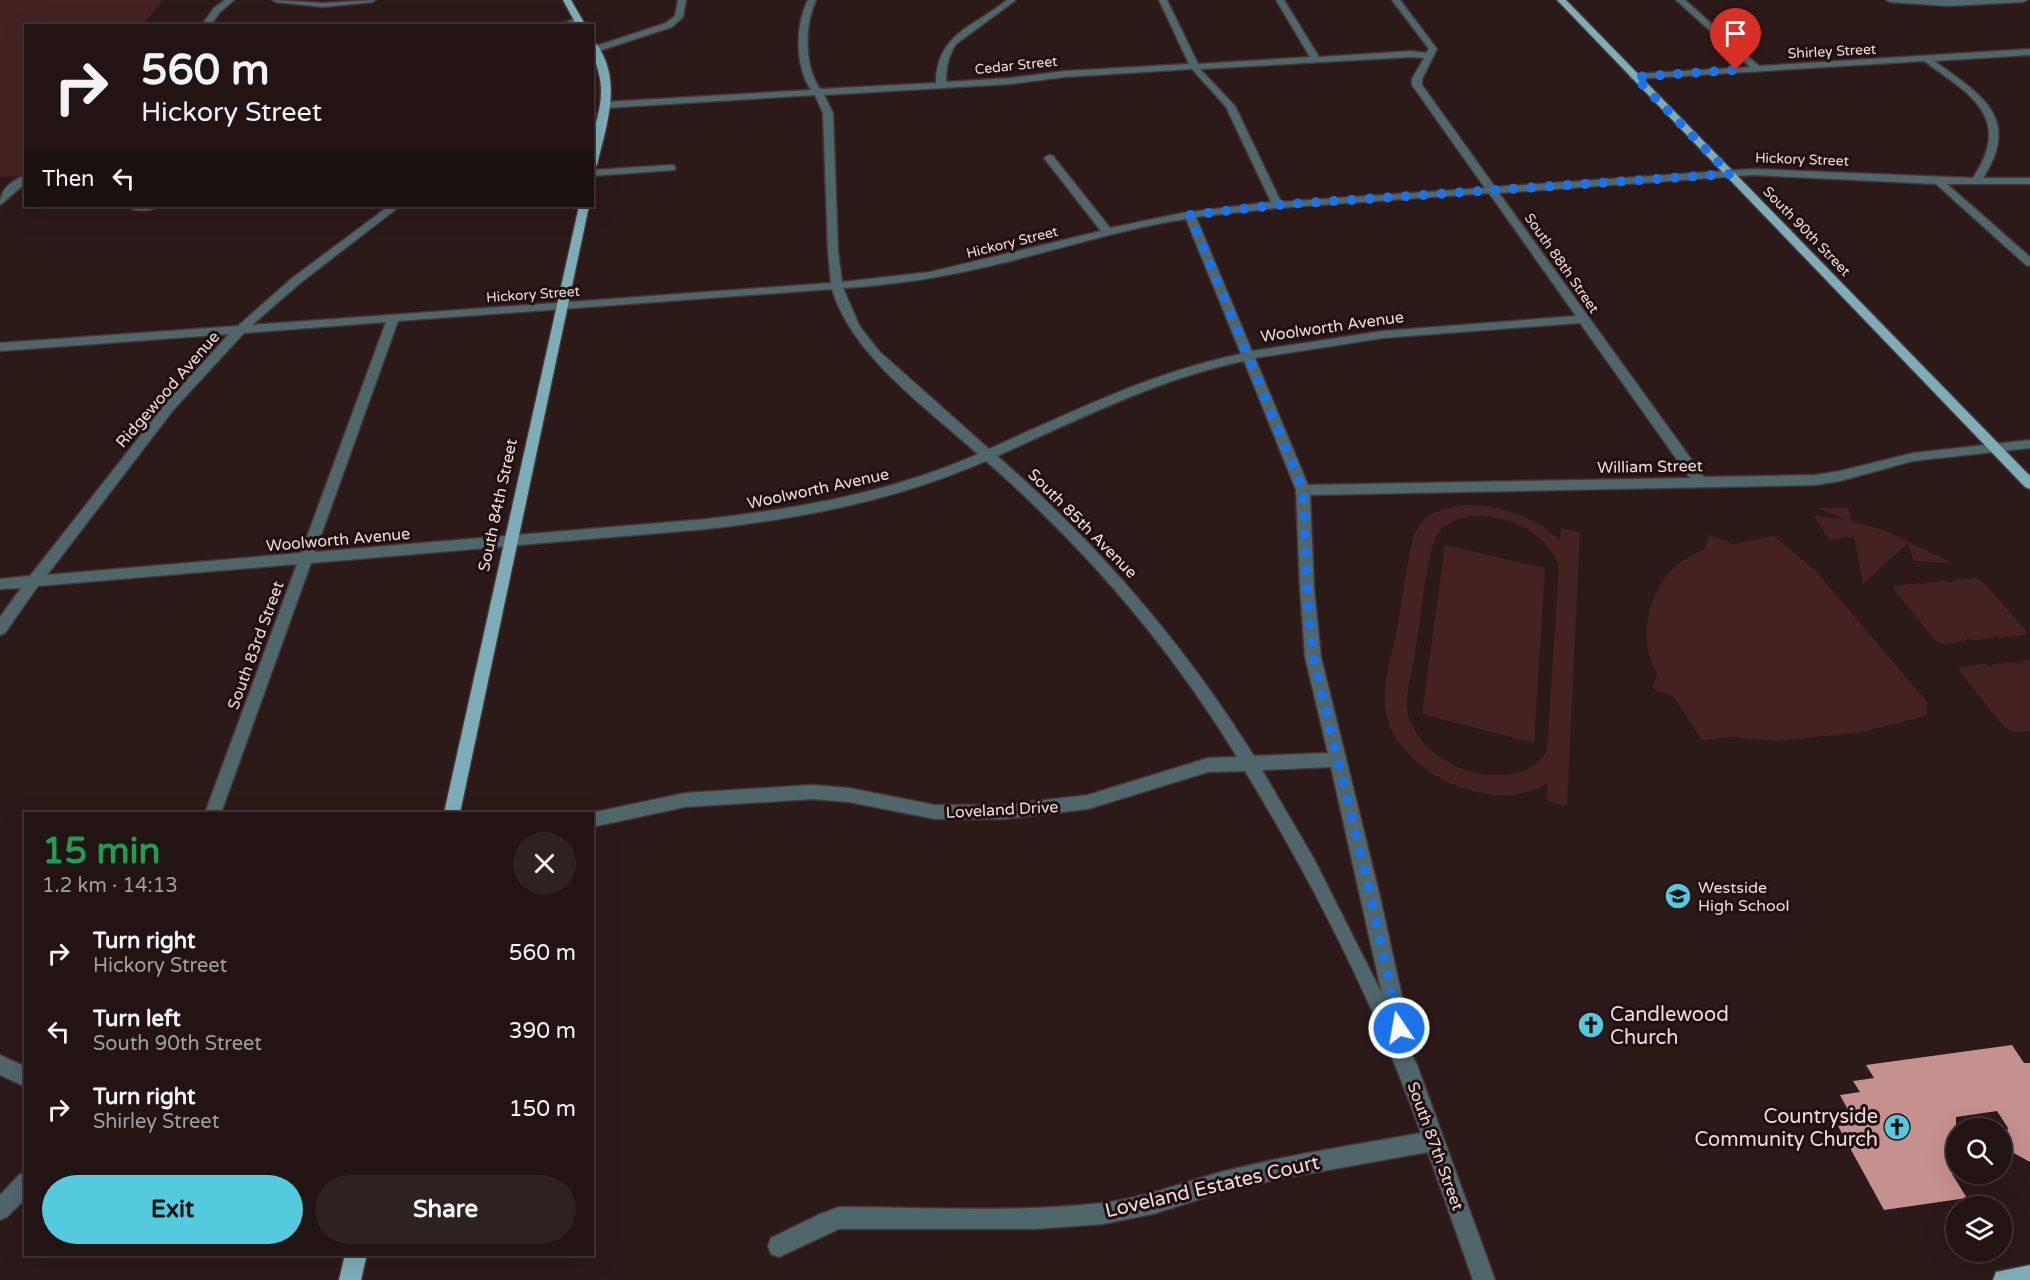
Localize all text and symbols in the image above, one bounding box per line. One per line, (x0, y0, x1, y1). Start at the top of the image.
pin (1710, 8, 1761, 70)
icon: arrive (1719, 17, 1752, 50)
street label: Shirley Street (1787, 41, 1877, 62)
text: 560 m (141, 45, 270, 96)
icon: right (42, 48, 120, 126)
street label: Cedar Street (974, 53, 1059, 78)
text: Hickory Street (141, 96, 322, 129)
street label: Hickory Street (1755, 149, 1850, 170)
icon: left (107, 162, 140, 195)
text: Then (42, 166, 95, 192)
street label: South 90th Street (1759, 183, 1854, 280)
street label: South 88th Street (1521, 210, 1603, 317)
street label: Hickory Street (964, 223, 1060, 262)
street label: Hickory Street (486, 283, 581, 306)
street label: Woolworth Avenue (1259, 307, 1405, 347)
street label: Ridgewood Avenue (112, 327, 224, 452)
street label: South 84th Street (474, 437, 522, 573)
street label: William Street (1597, 456, 1703, 478)
street label: Woolworth Avenue (745, 464, 891, 514)
street label: South 85th Avenue (1023, 465, 1141, 583)
street label: Woolworth Avenue (265, 524, 411, 556)
street label: South 83rd Street (223, 578, 288, 712)
street label: Loveland Drive (945, 797, 1059, 823)
text: 15 min (42, 830, 161, 873)
button: close (513, 832, 576, 895)
text: 1.2 km · 14:13 (42, 874, 178, 898)
place label: Westside High School (1698, 878, 1789, 916)
school or university icon: Westside High School (1663, 881, 1693, 911)
text: Turn right (93, 928, 195, 954)
icon: right (42, 937, 75, 970)
text: 560 m (509, 940, 576, 966)
text: Hickory Street (93, 954, 227, 978)
position arrow (1367, 996, 1431, 1060)
place label: Candlewood Church (1610, 1003, 1729, 1050)
text: Turn left (93, 1006, 181, 1032)
church icon: Candlewood Church (1576, 1010, 1606, 1040)
icon: left (42, 1015, 75, 1048)
text: 390 m (509, 1018, 576, 1044)
text: South 90th Street (93, 1032, 262, 1056)
street label: South 87th Street (1403, 1079, 1468, 1213)
text: Turn right (93, 1084, 195, 1110)
icon: right (42, 1093, 75, 1126)
text: 150 m (509, 1096, 576, 1122)
place label: Countryside Community Church (1694, 1105, 1878, 1152)
text: Shirley Street (93, 1110, 219, 1134)
church icon: Countryside Community Church (1882, 1112, 1912, 1142)
map controls (1946, 1118, 2012, 1262)
button: search (1946, 1118, 2012, 1184)
street label: Loveland Estates Court (1103, 1151, 1322, 1223)
button: Exit (42, 1175, 303, 1244)
button: Share (315, 1175, 576, 1244)
button: layers (1946, 1196, 2012, 1262)

